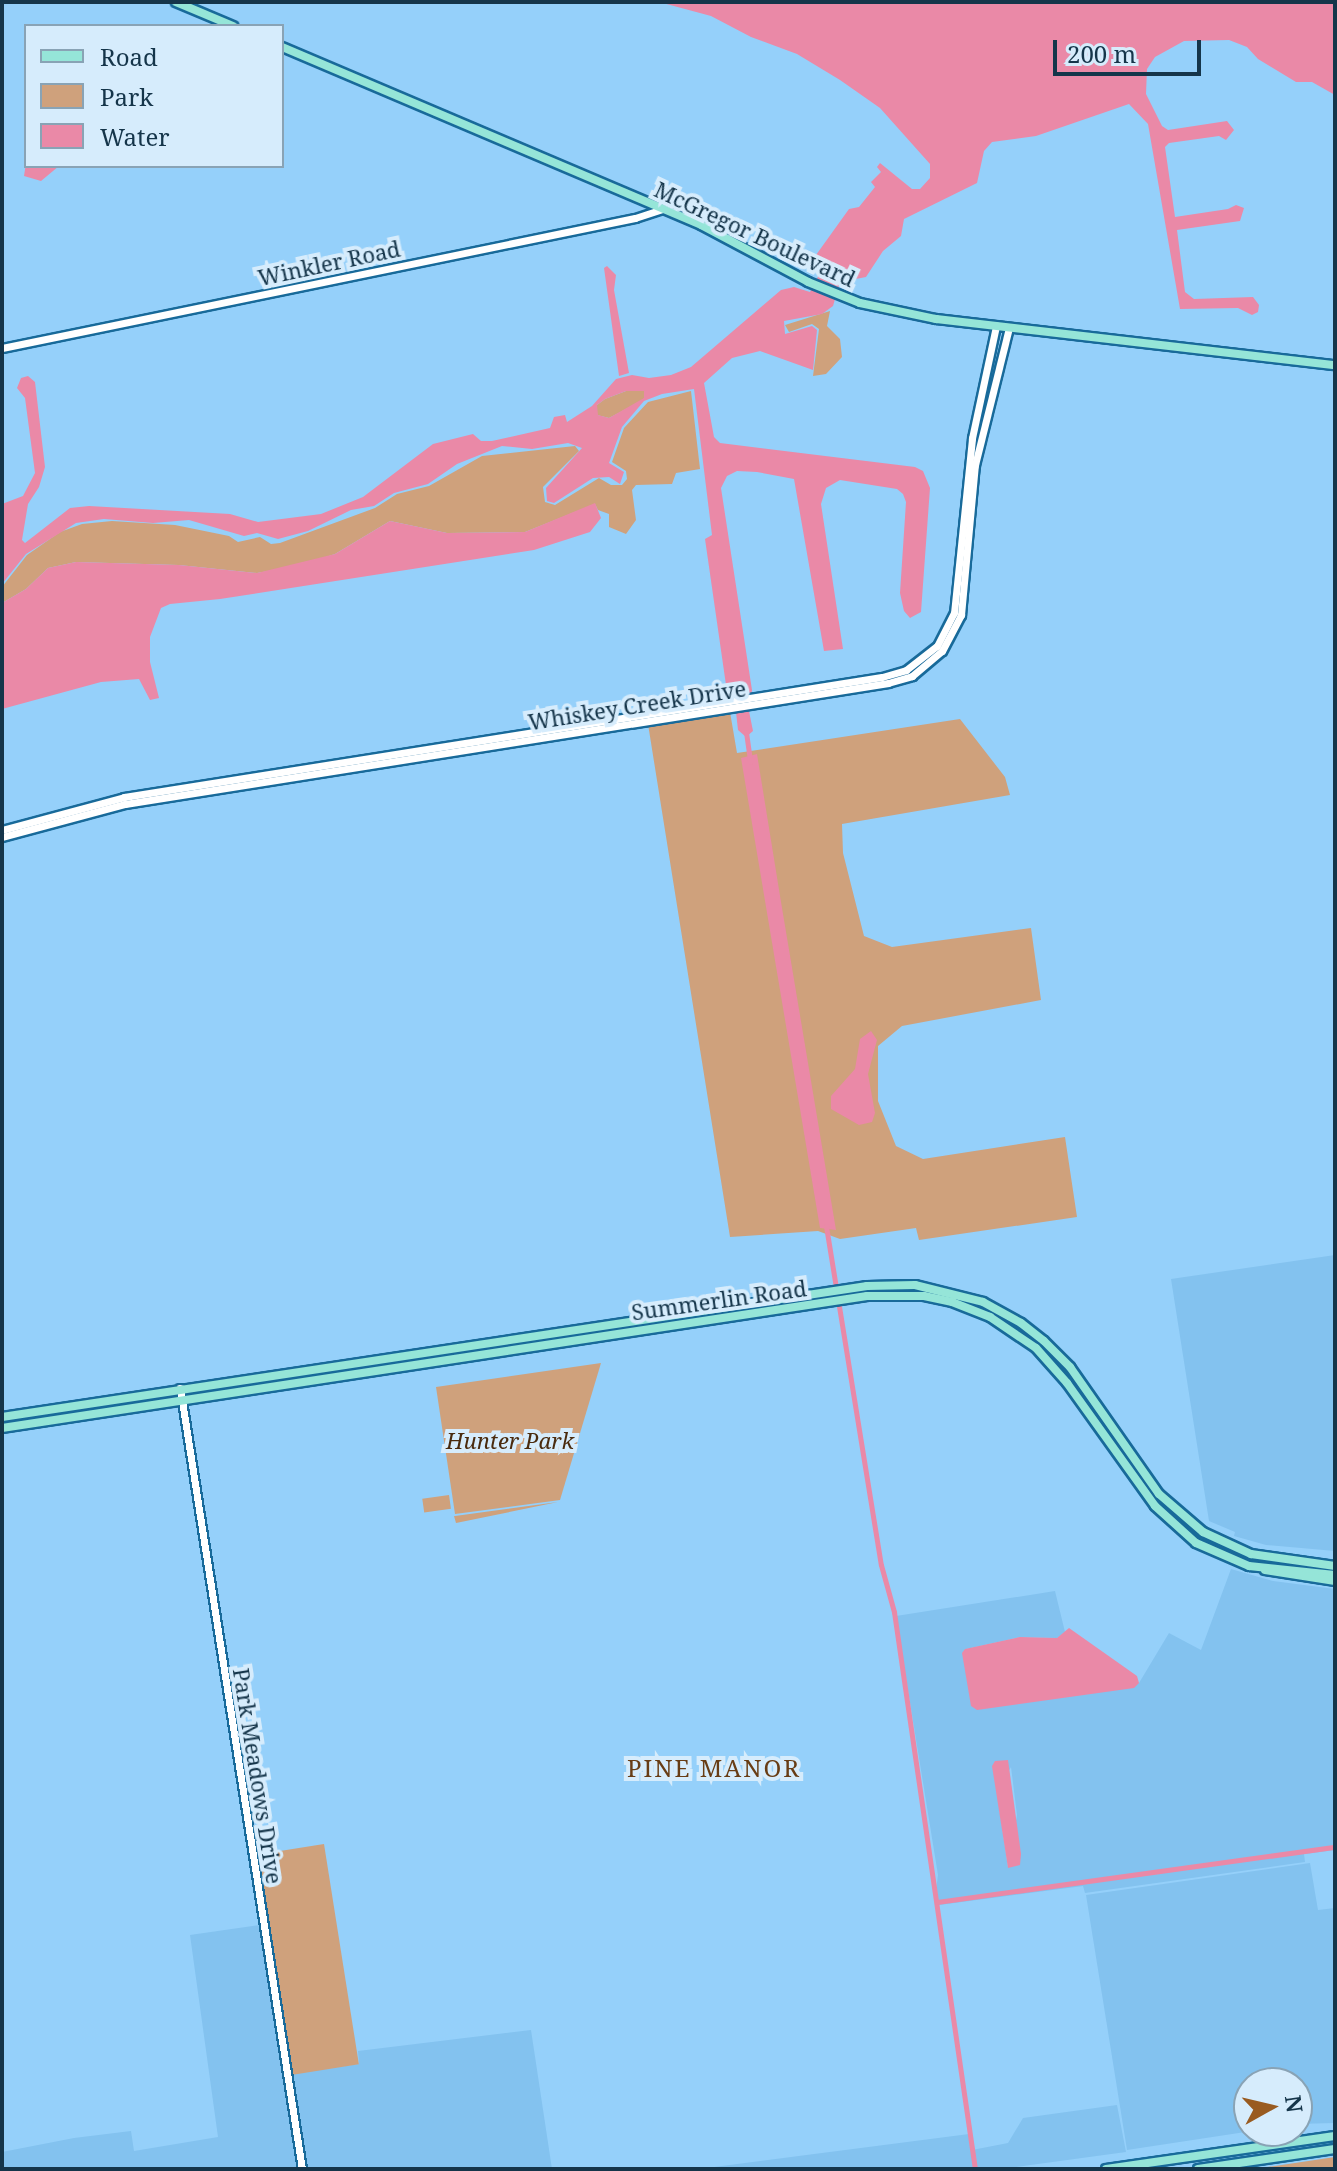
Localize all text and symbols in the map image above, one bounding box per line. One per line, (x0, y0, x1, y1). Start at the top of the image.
legend (24, 24, 284, 168)
scale bar (1057, 24, 1205, 74)
text: 200 m (1067, 37, 1136, 70)
text: Road (100, 40, 158, 73)
text: Park (100, 80, 153, 113)
text: Water (100, 120, 170, 153)
street label: McGregor Boulevard (650, 176, 860, 292)
street label: Winkler Road (255, 235, 403, 291)
street label: Whiskey Creek Drive (526, 675, 748, 735)
street label: Summerlin Road (630, 1275, 808, 1325)
park label: Hunter Park (446, 1428, 574, 1454)
street label: Park Meadows Drive (228, 1666, 288, 1886)
district label: PINE MANOR (627, 1754, 801, 1782)
north arrow (1233, 2067, 1313, 2147)
text: N (1279, 2093, 1311, 2115)

